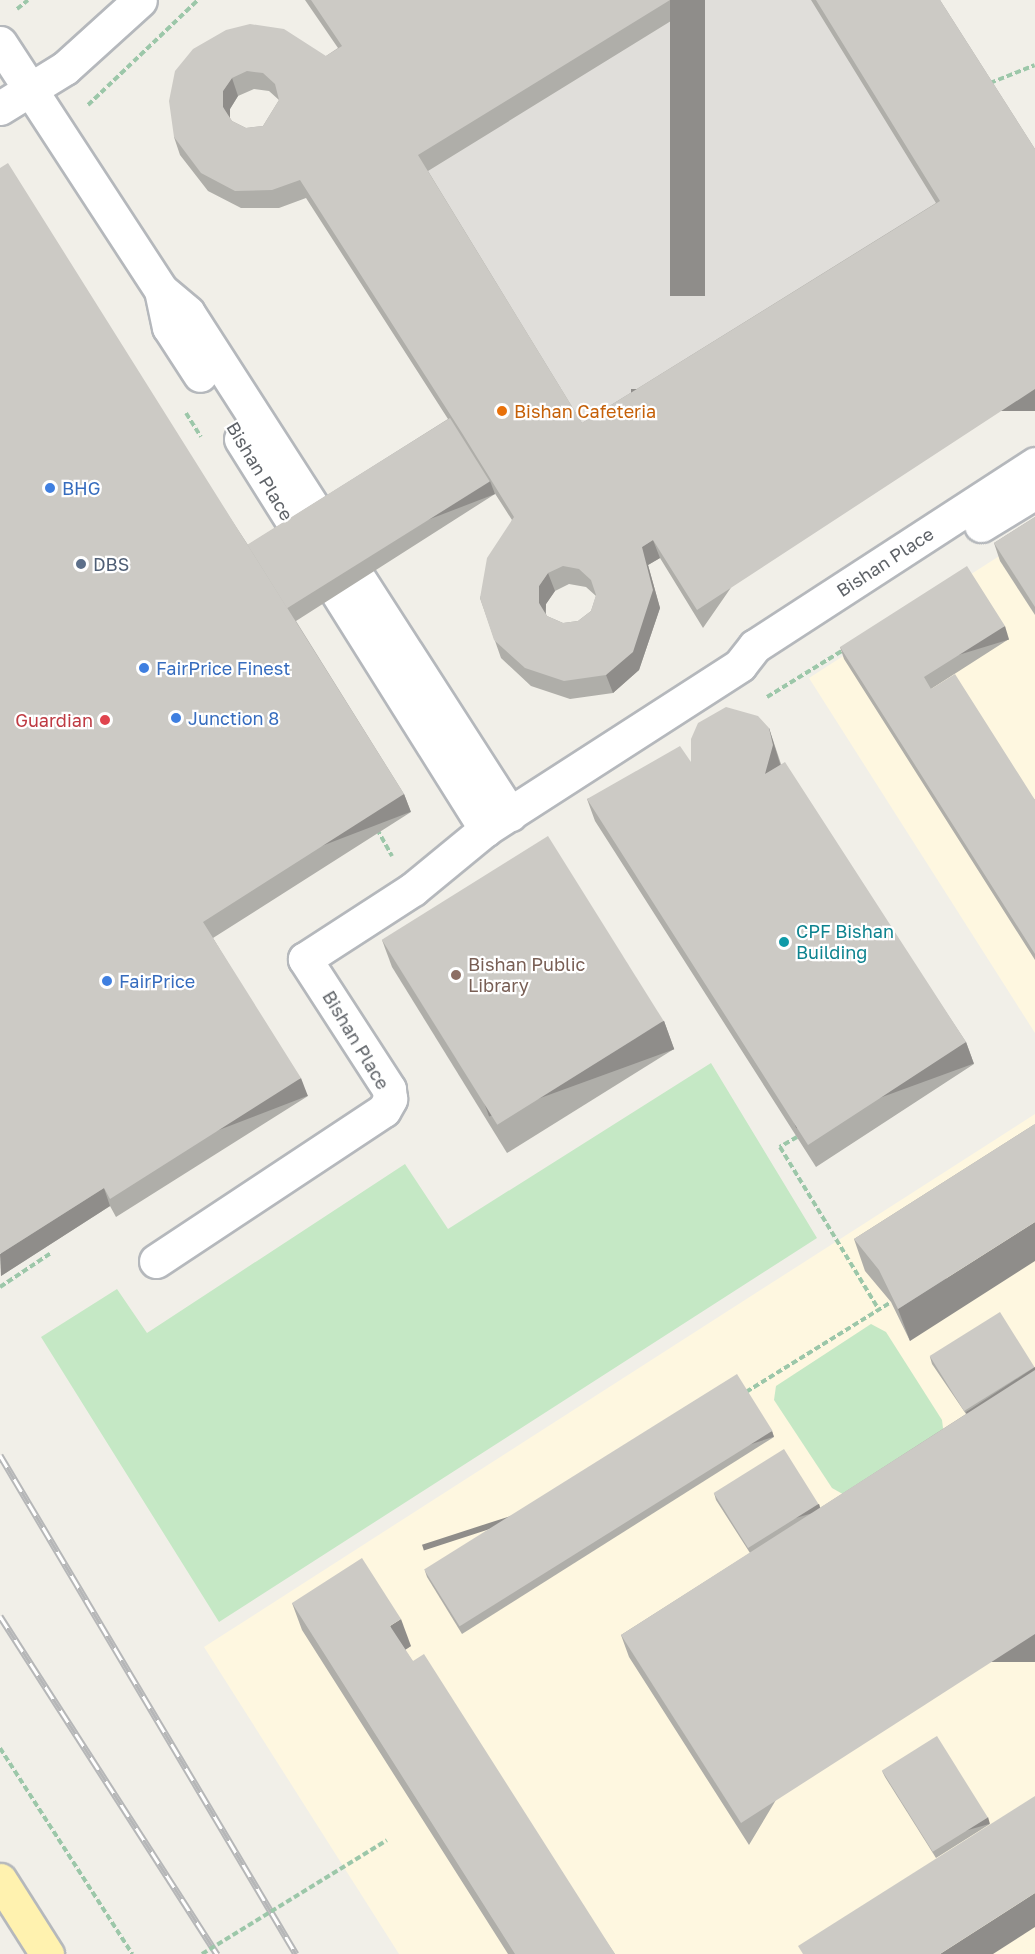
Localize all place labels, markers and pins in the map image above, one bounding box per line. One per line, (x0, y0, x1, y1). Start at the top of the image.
place label: Bishan Cafeteria (514, 400, 656, 422)
marker: Bishan Cafeteria (495, 404, 509, 418)
place label: BHG (62, 477, 100, 499)
marker: BHG (43, 481, 57, 495)
place label: DBS (93, 553, 129, 575)
marker: DBS (74, 557, 88, 571)
place label: FairPrice Finest (156, 657, 291, 679)
marker: FairPrice Finest (137, 661, 151, 675)
place label: Junction 8 (188, 707, 279, 729)
place label: Guardian (15, 709, 93, 731)
marker: Junction 8 (169, 711, 183, 725)
marker: Guardian (98, 713, 112, 727)
place label: CPF Bishan Building (796, 921, 894, 964)
marker: CPF Bishan Building (777, 935, 791, 949)
place label: Bishan Public Library (468, 954, 585, 996)
marker: Bishan Public Library (449, 968, 463, 982)
place label: FairPrice (119, 970, 195, 992)
marker: FairPrice (100, 974, 114, 988)

